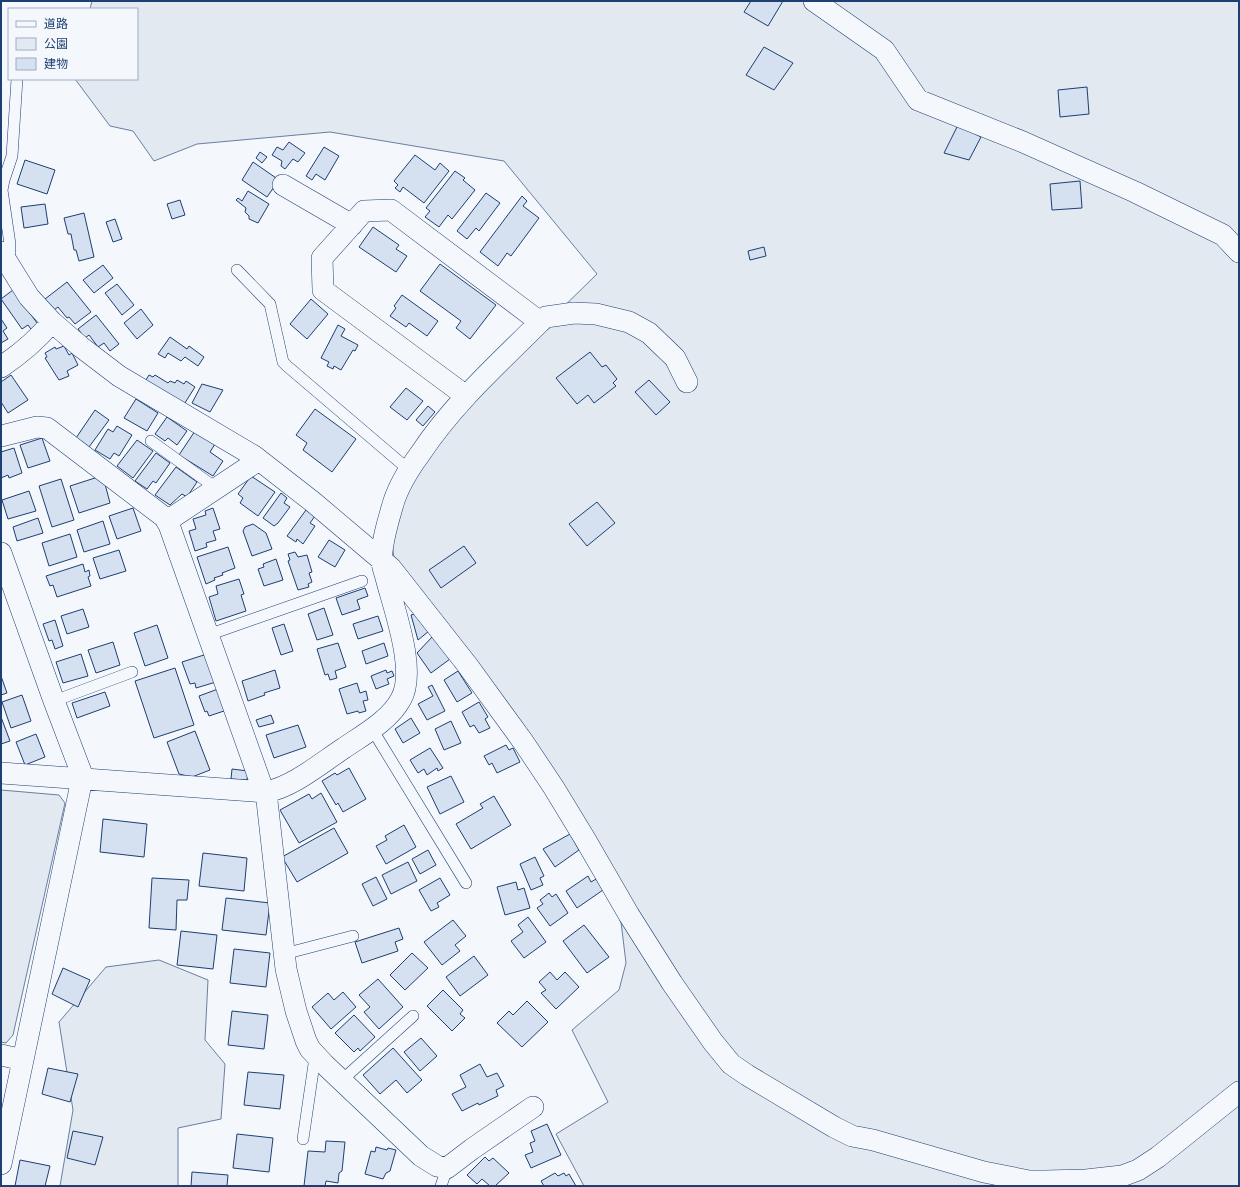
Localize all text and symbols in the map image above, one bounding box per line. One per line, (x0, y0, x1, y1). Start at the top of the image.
legend (8, 8, 138, 80)
text: 道路 (44, 17, 68, 32)
text: 公園 (44, 37, 68, 52)
text: 建物 (44, 57, 68, 72)

